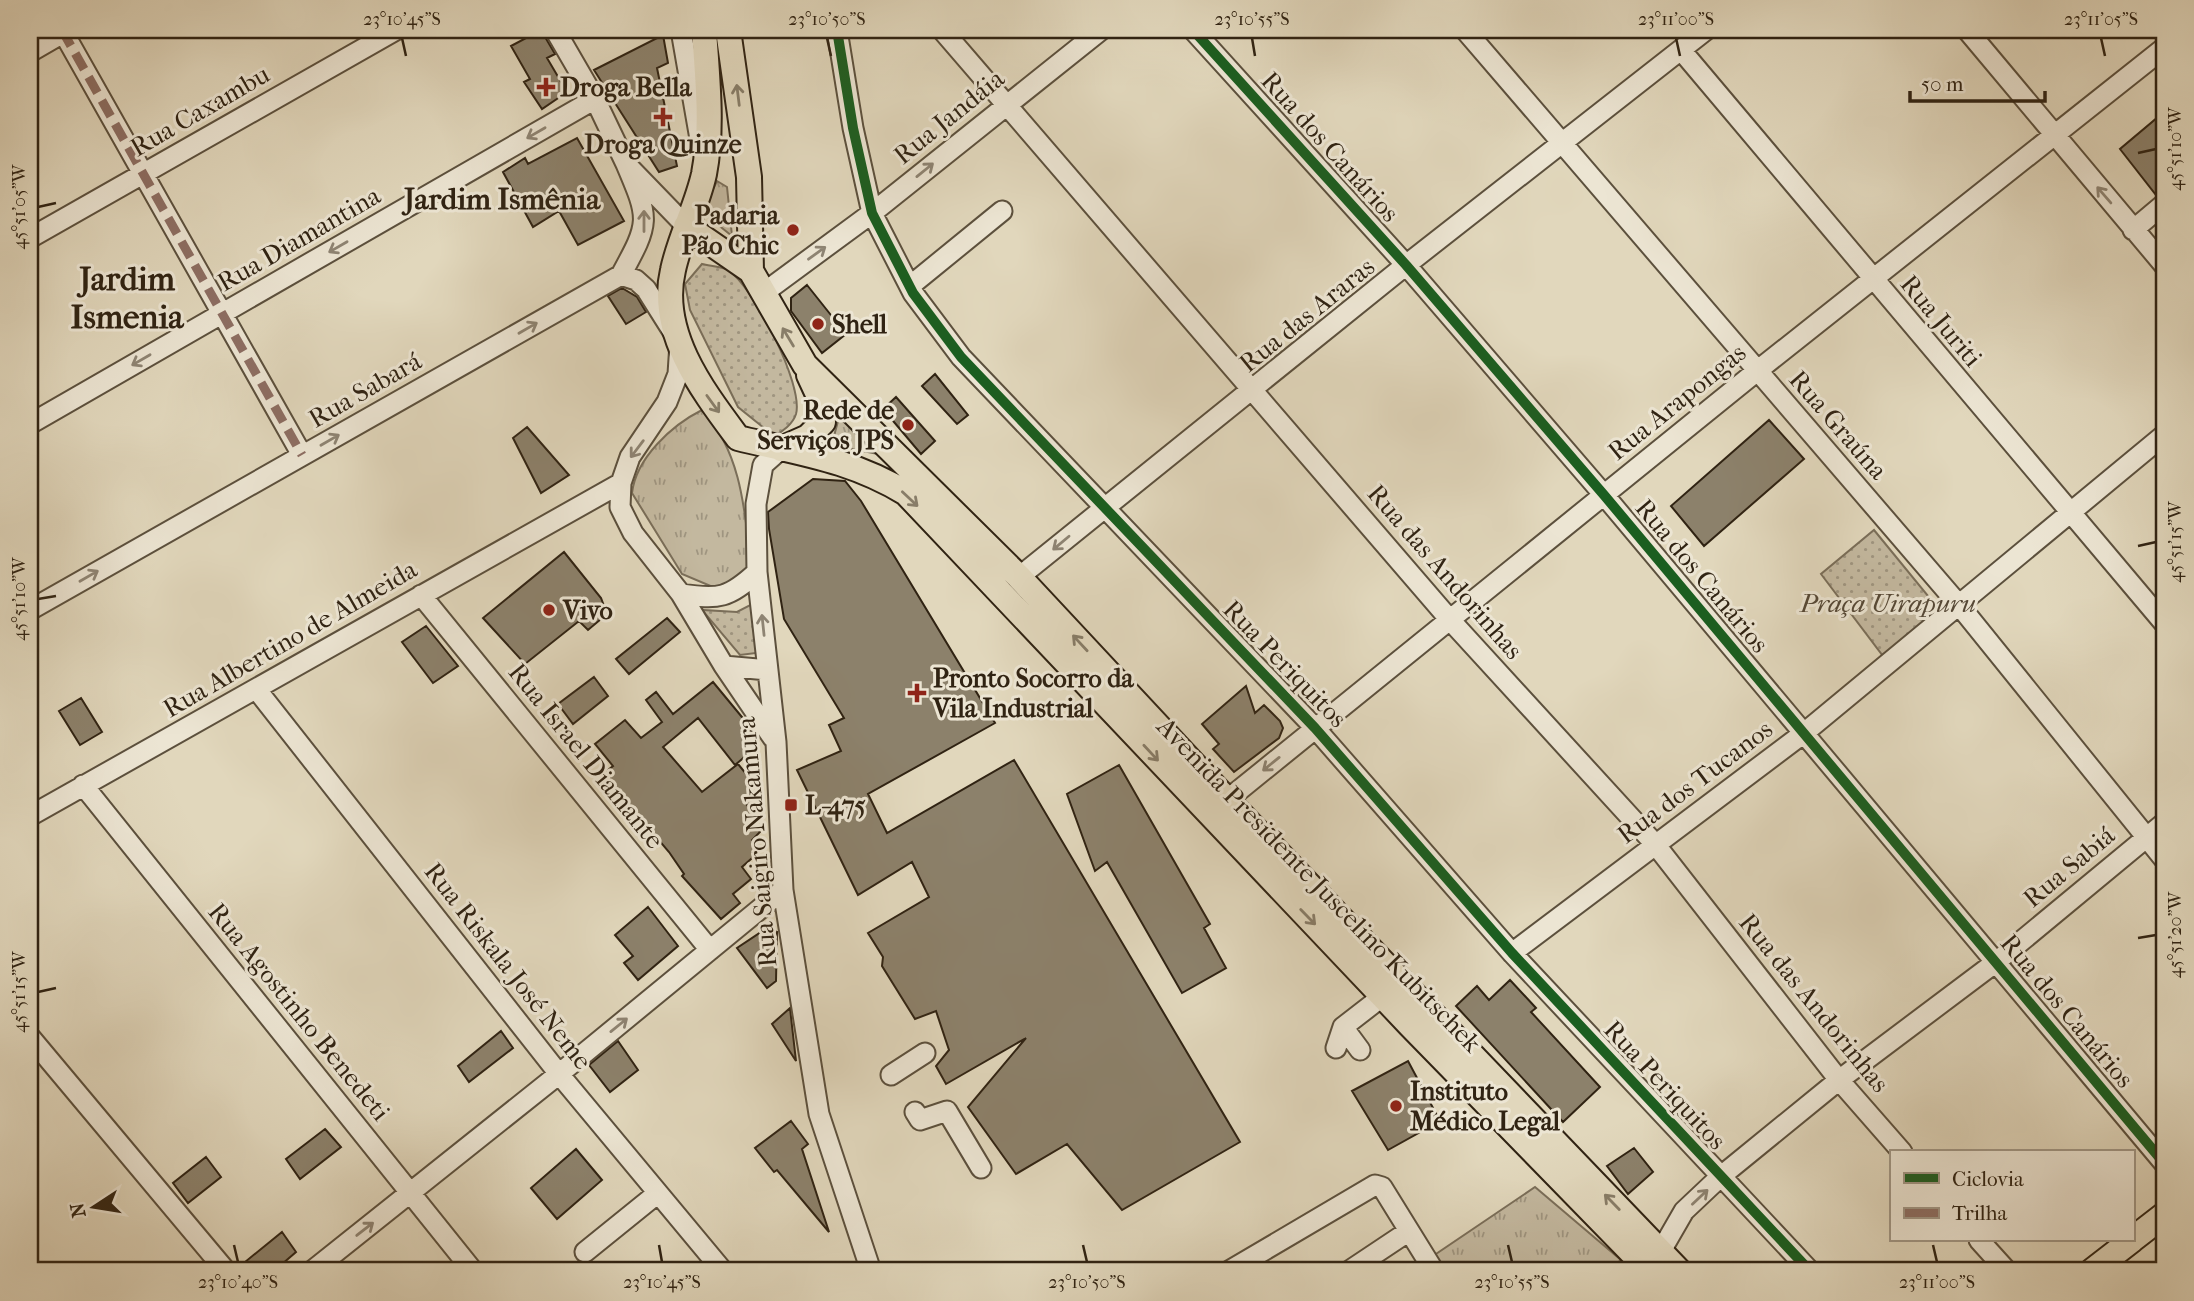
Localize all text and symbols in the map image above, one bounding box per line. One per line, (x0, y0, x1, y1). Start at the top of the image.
text: 23°10'45"S (363, 9, 441, 30)
text: 23°10'50"S (788, 9, 866, 30)
text: 23°10'55"S (1214, 9, 1290, 30)
text: 23°11'00"S (1638, 9, 1714, 30)
text: 23°11'05"S (2064, 9, 2138, 30)
street label: Rua Caxambu (125, 59, 275, 163)
scale bar (1910, 60, 2045, 104)
street label: Rua Jandáia (888, 63, 1011, 171)
street label: Rua dos Canários (1254, 66, 1406, 228)
place label: Droga Bella (560, 72, 692, 103)
text: 50 m (1921, 72, 1964, 96)
marker: Droga Bella (538, 79, 554, 95)
one-way arrow (732, 85, 745, 107)
text: 45°51'10"W (2165, 106, 2186, 191)
marker: Droga Quinze (655, 109, 671, 125)
one-way arrow (526, 126, 546, 140)
place label: Droga Quinze (584, 129, 742, 160)
one-way arrow (915, 162, 933, 178)
text: 45°51'05"W (9, 163, 30, 249)
street label: Rua Diamantina (212, 179, 387, 298)
district label: Jardim Ismênia (401, 182, 601, 217)
one-way arrow (2096, 186, 2112, 204)
place label: Padaria Pão Chic (681, 200, 780, 261)
one-way arrow (637, 210, 651, 233)
marker: Padaria Pão Chic (785, 222, 801, 238)
one-way arrow (329, 240, 349, 254)
one-way arrow (807, 246, 826, 260)
street label: Rua das Araras (1233, 251, 1381, 379)
district label: Jardim Ismenia (71, 260, 185, 337)
street label: Rua Juriti (1894, 269, 1989, 373)
place label: Shell (832, 309, 888, 340)
marker: Shell (810, 316, 826, 332)
one-way arrow (517, 321, 537, 335)
one-way arrow (781, 328, 795, 348)
street label: Rua Arapongas (1602, 337, 1752, 467)
street label: Rua Sabará (303, 345, 428, 435)
one-way arrow (132, 353, 152, 367)
street label: Rua Graúna (1782, 364, 1894, 486)
one-way arrow (705, 394, 720, 413)
place label: Rede de Serviços JPS (757, 395, 894, 457)
marker: Rede de Serviços JPS (900, 417, 916, 433)
one-way arrow (319, 433, 339, 447)
one-way arrow (630, 439, 645, 458)
street label: Rua das Andorinhas (1361, 478, 1529, 666)
one-way arrow (901, 491, 919, 507)
street label: Rua dos Canários (1629, 493, 1775, 659)
text: 45°51'15"W (2165, 500, 2186, 583)
one-way arrow (1053, 535, 1071, 550)
street label: Rua Albertino de Almeida (158, 553, 423, 724)
text: 45°51'10"W (9, 556, 30, 641)
one-way arrow (78, 569, 99, 582)
park label: Praça Uirapuru (1799, 588, 1976, 619)
street label: Rua Periquitos (1217, 594, 1353, 734)
place label: Vivo (562, 595, 613, 626)
marker: Vivo (541, 602, 557, 618)
one-way arrow (756, 614, 769, 637)
one-way arrow (1072, 634, 1088, 652)
street label: Rua Israel Diamante (502, 657, 670, 855)
place label: Pronto Socorro da Vila Industrial (932, 663, 1134, 724)
marker: Pronto Socorro da Vila Industrial (907, 683, 927, 703)
street label: Avenida Presidente Juscelino Kubitschek (1150, 710, 1488, 1059)
street label: Rua dos Tucanos (1611, 714, 1779, 850)
street label: Rua Saigiro Nakamura (731, 715, 783, 968)
one-way arrow (1143, 744, 1159, 762)
one-way arrow (1263, 756, 1281, 772)
place label: L-475 (805, 790, 866, 822)
marker: L-475 (783, 797, 799, 813)
street label: Rua Sabiá (2017, 819, 2122, 914)
street label: Rua Riskala José Neme (418, 856, 598, 1076)
text: 45°51'20"W (2165, 890, 2186, 978)
street label: Rua Agostinho Benedeti (202, 897, 397, 1127)
street label: Rua das Andorinhas (1732, 907, 1896, 1099)
one-way arrow (1299, 909, 1316, 926)
street label: Rua dos Canários (1994, 928, 2140, 1094)
text: 45°51'15"W (9, 950, 30, 1033)
street label: Rua Periquitos (1597, 1014, 1733, 1156)
one-way arrow (610, 1017, 628, 1033)
place label: Instituto Médico Legal (1410, 1076, 1561, 1137)
marker: Instituto Médico Legal (1388, 1098, 1404, 1114)
legend (1890, 1150, 2134, 1242)
text: Ciclovia (1952, 1167, 2024, 1191)
north arrow (60, 1172, 130, 1242)
one-way arrow (1691, 1188, 1708, 1205)
one-way arrow (1603, 1193, 1620, 1210)
text: N (66, 1200, 91, 1220)
text: Trilha (1952, 1201, 2007, 1225)
one-way arrow (356, 1221, 374, 1236)
text: 23°10'40"S (198, 1272, 278, 1293)
text: 23°10'45"S (623, 1272, 701, 1293)
text: 23°10'50"S (1048, 1272, 1126, 1293)
text: 23°10'55"S (1474, 1272, 1550, 1293)
text: 23°11'00"S (1899, 1272, 1975, 1293)

